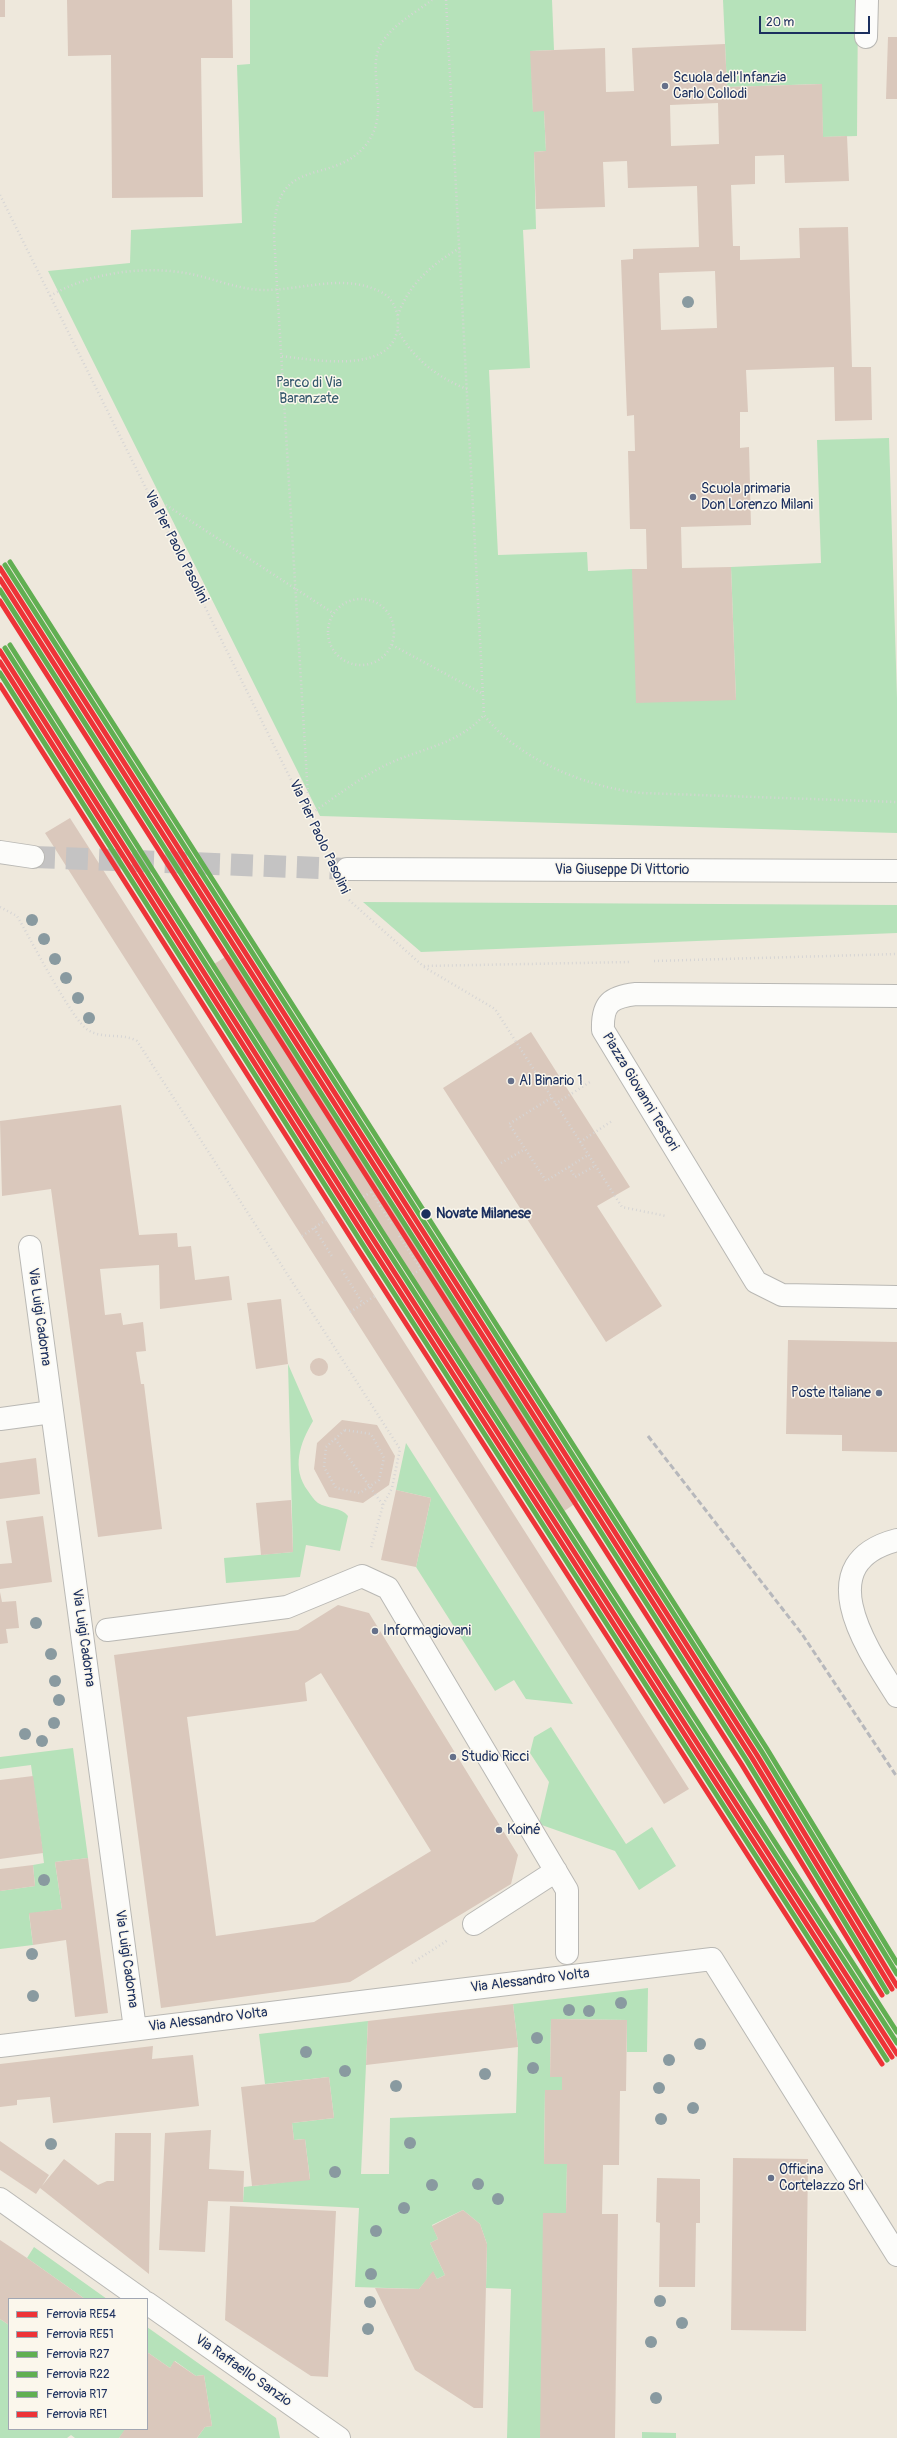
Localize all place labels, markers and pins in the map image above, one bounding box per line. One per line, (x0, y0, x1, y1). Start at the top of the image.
place label: Scuola dell'Infanzia Carlo Collodi (673, 70, 786, 102)
marker: Scuola dell'Infanzia Carlo Collodi (660, 81, 670, 91)
place label: Scuola primaria Don Lorenzo Milani (701, 481, 813, 514)
marker: Scuola primaria Don Lorenzo Milani (688, 492, 698, 502)
place label: Al Binario 1 (519, 1073, 583, 1089)
marker: Al Binario 1 (506, 1076, 516, 1086)
place label: Novate Milanese (436, 1206, 531, 1222)
marker: Novate Milanese (419, 1207, 433, 1221)
place label: Poste Italiane (791, 1385, 871, 1401)
marker: Poste Italiane (874, 1388, 884, 1398)
place label: Informagiovani (383, 1623, 471, 1639)
marker: Informagiovani (370, 1626, 380, 1636)
place label: Studio Ricci (461, 1749, 529, 1765)
marker: Studio Ricci (448, 1752, 458, 1762)
place label: Koiné (507, 1822, 541, 1838)
marker: Koiné (494, 1825, 504, 1835)
place label: Officina Cortelazzo Srl (779, 2162, 864, 2194)
marker: Officina Cortelazzo Srl (766, 2173, 776, 2183)

